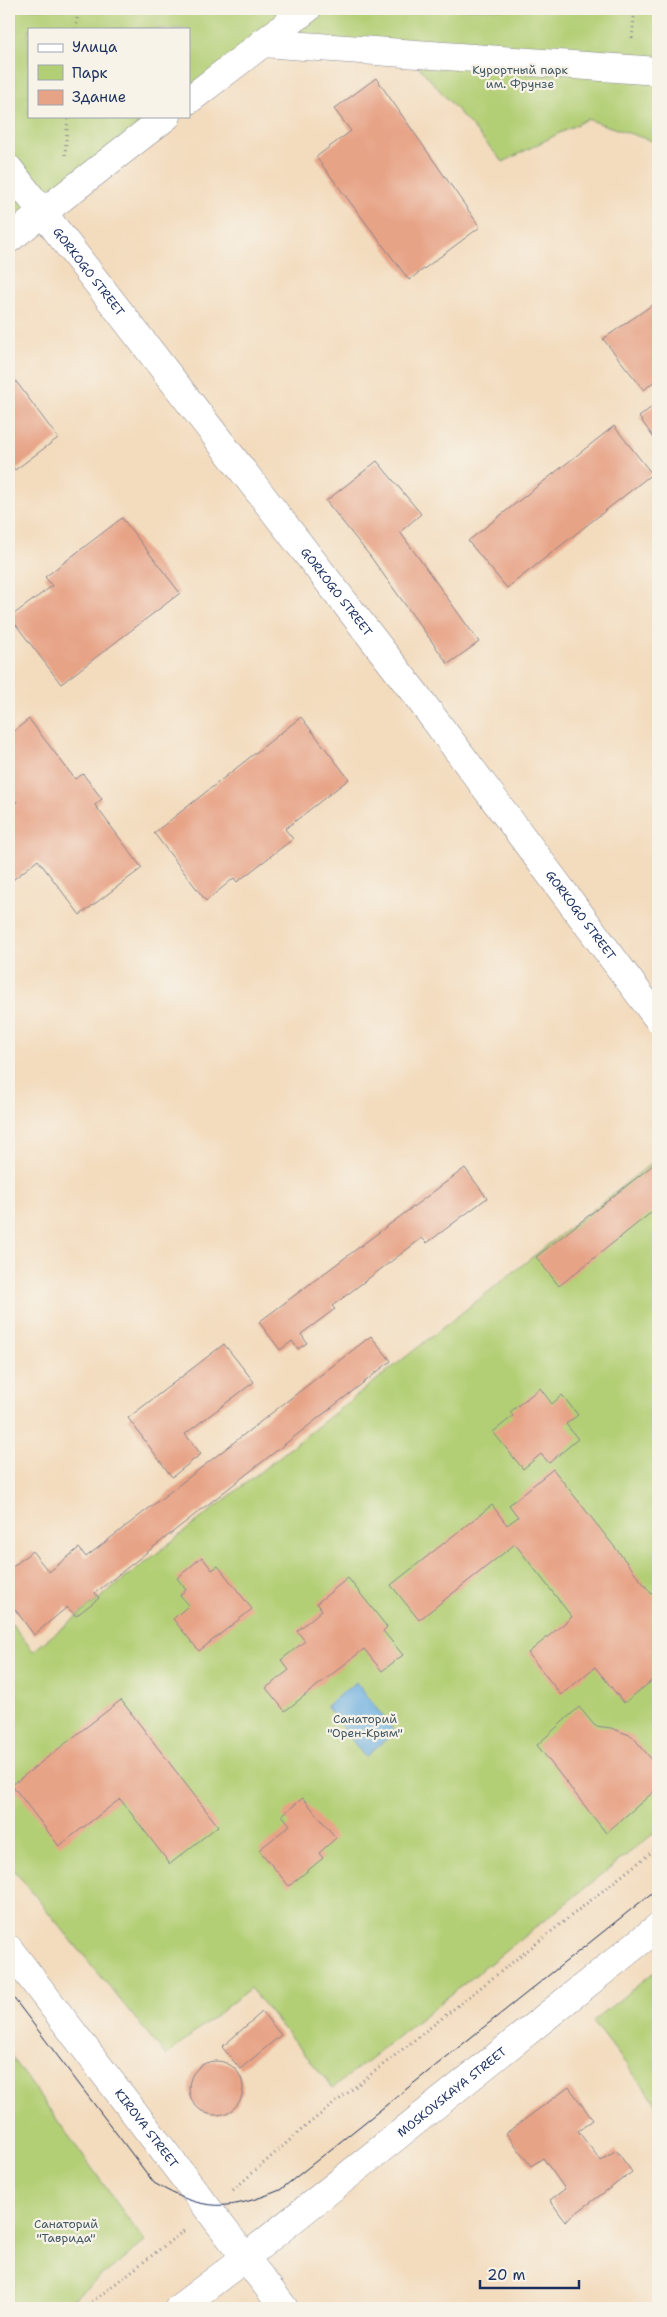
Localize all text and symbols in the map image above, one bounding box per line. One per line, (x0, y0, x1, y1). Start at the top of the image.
legend (28, 28, 190, 118)
text: Улица (72, 37, 118, 57)
park label: Курортный парк им. Фрунзе (472, 62, 568, 92)
text: Парк (72, 63, 108, 83)
text: Здание (72, 87, 126, 107)
street label: GORKOGO STREET (49, 224, 128, 320)
street label: GORKOGO STREET (297, 545, 376, 640)
street label: GORKOGO STREET (542, 867, 620, 964)
park label: Санаторий "Орен-Крым" (327, 1711, 403, 1741)
street label: MOSKOVSKAYA STREET (394, 2043, 510, 2141)
street label: KIROVA STREET (111, 2086, 182, 2172)
park label: Санаторий "Таврида" (34, 2216, 98, 2246)
scale bar (480, 2257, 578, 2289)
text: 20 m (487, 2265, 526, 2285)

